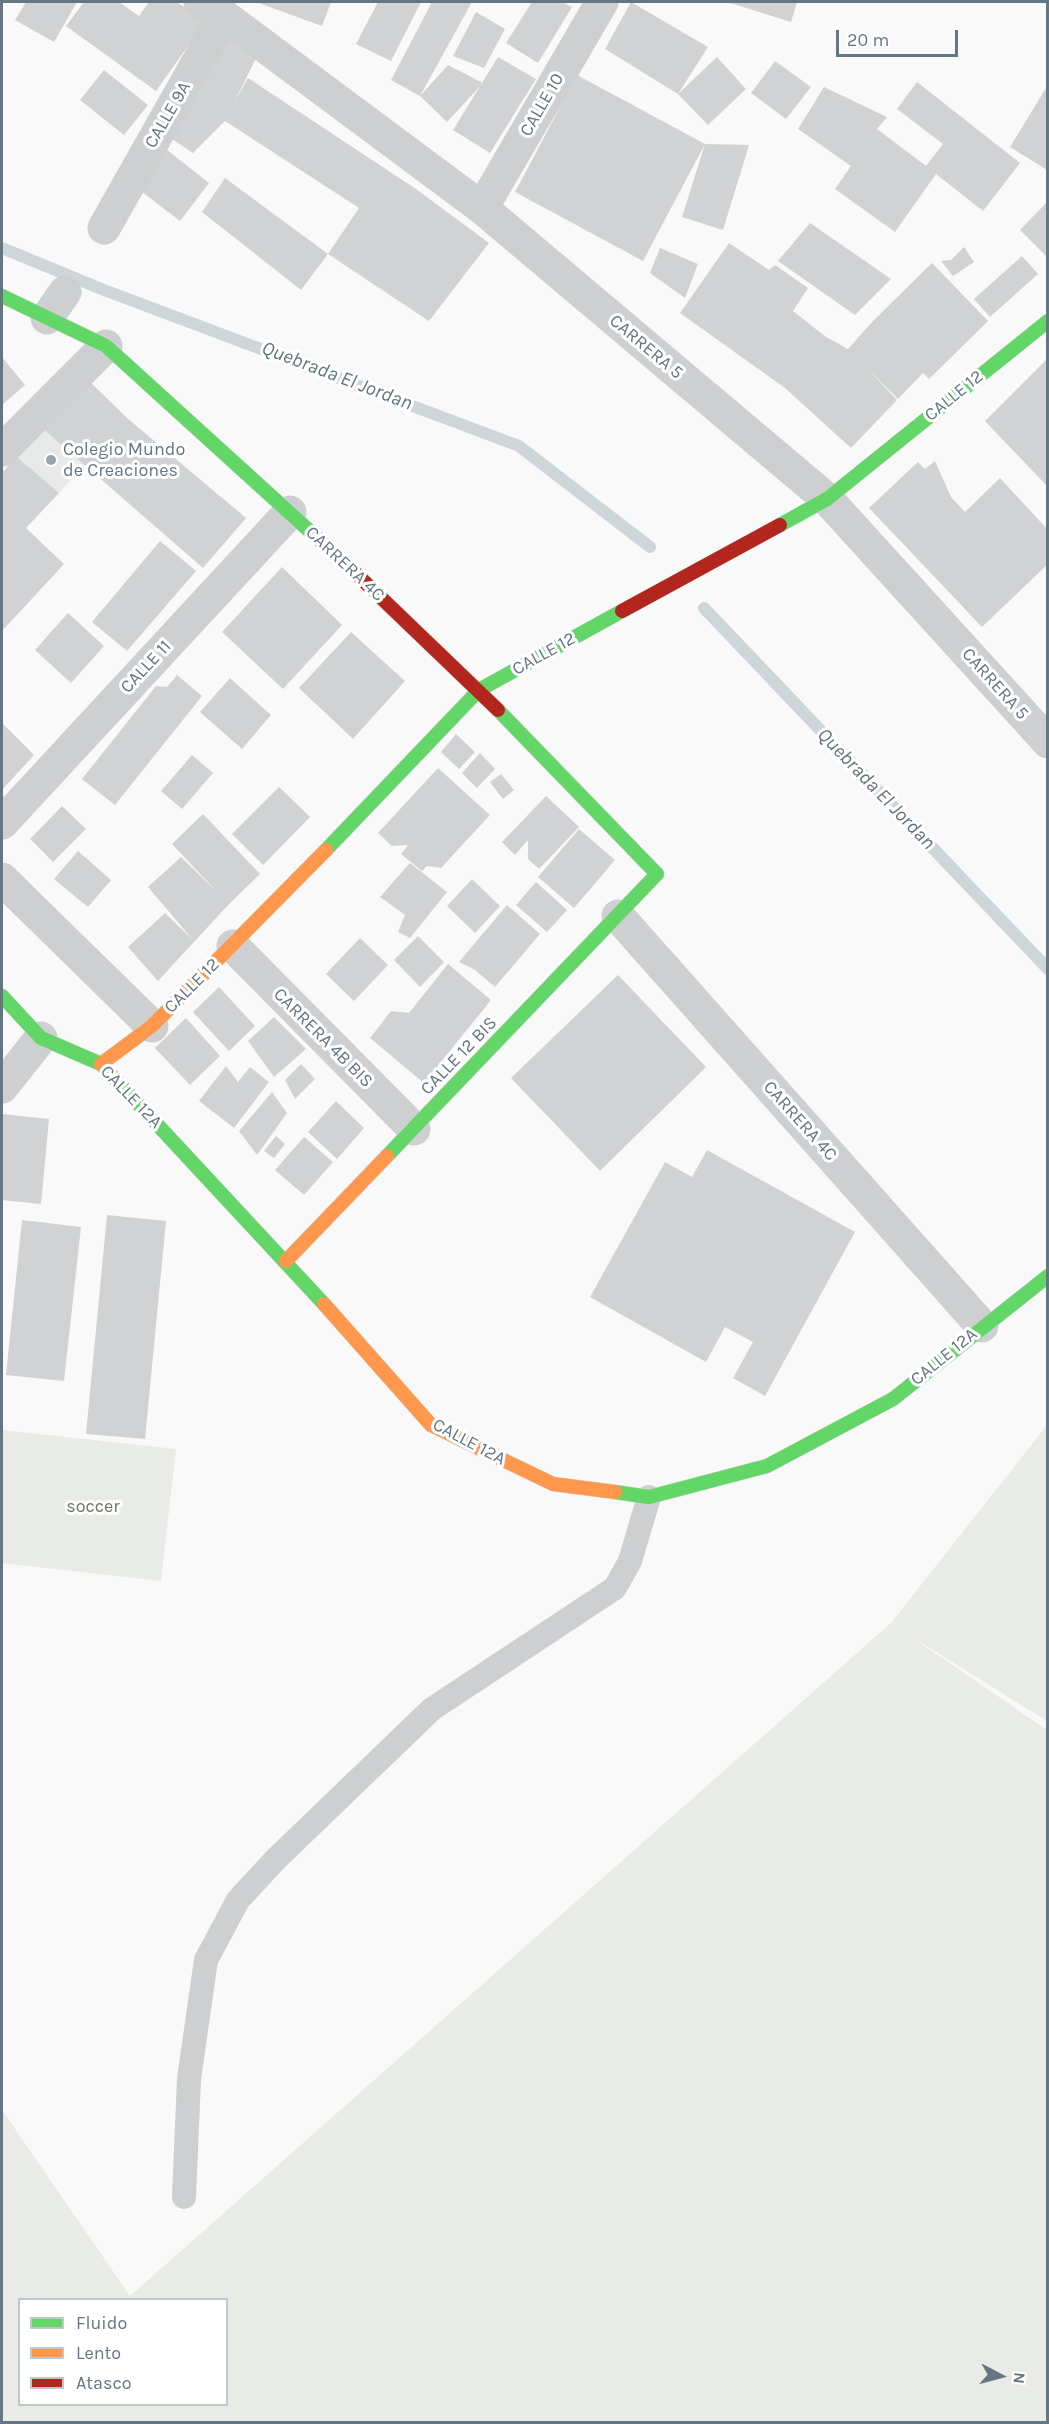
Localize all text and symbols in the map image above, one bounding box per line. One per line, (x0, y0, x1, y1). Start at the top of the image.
scale bar (839, 18, 960, 56)
text: 20 m (847, 29, 889, 51)
street label: CALLE 10 (515, 70, 569, 140)
street label: CALLE 9A (140, 78, 196, 152)
street label: CARRERA 5 (605, 310, 687, 384)
water label: Quebrada El Jordan (258, 336, 416, 416)
street label: CALLE 12 (920, 366, 988, 426)
place label: Colegio Mundo de Creaciones (63, 439, 185, 482)
marker: Colegio Mundo de Creaciones (44, 453, 58, 467)
street label: CARRERA 4C (301, 522, 389, 606)
street label: CALLE 12 (509, 628, 579, 680)
street label: CALLE 11 (116, 636, 176, 698)
street label: CARRERA 5 (957, 644, 1033, 724)
water label: Quebrada El Jordan (812, 723, 940, 855)
street label: CALLE 12 (160, 954, 224, 1018)
street label: CARRERA 4B BIS (269, 984, 377, 1092)
street label: CALLE 12 BIS (416, 1012, 502, 1100)
street label: CALLE 12A (96, 1061, 166, 1133)
street label: CARRERA 4C (758, 1077, 842, 1165)
street label: CALLE 12A (906, 1324, 982, 1390)
street label: CALLE 12A (429, 1414, 509, 1470)
park label: soccer (66, 1496, 120, 1518)
legend (18, 2298, 228, 2406)
text: Fluido (76, 2312, 127, 2334)
text: Lento (76, 2342, 121, 2364)
north arrow (971, 2346, 1031, 2406)
text: N (1009, 2371, 1029, 2385)
text: Atasco (76, 2372, 132, 2394)

